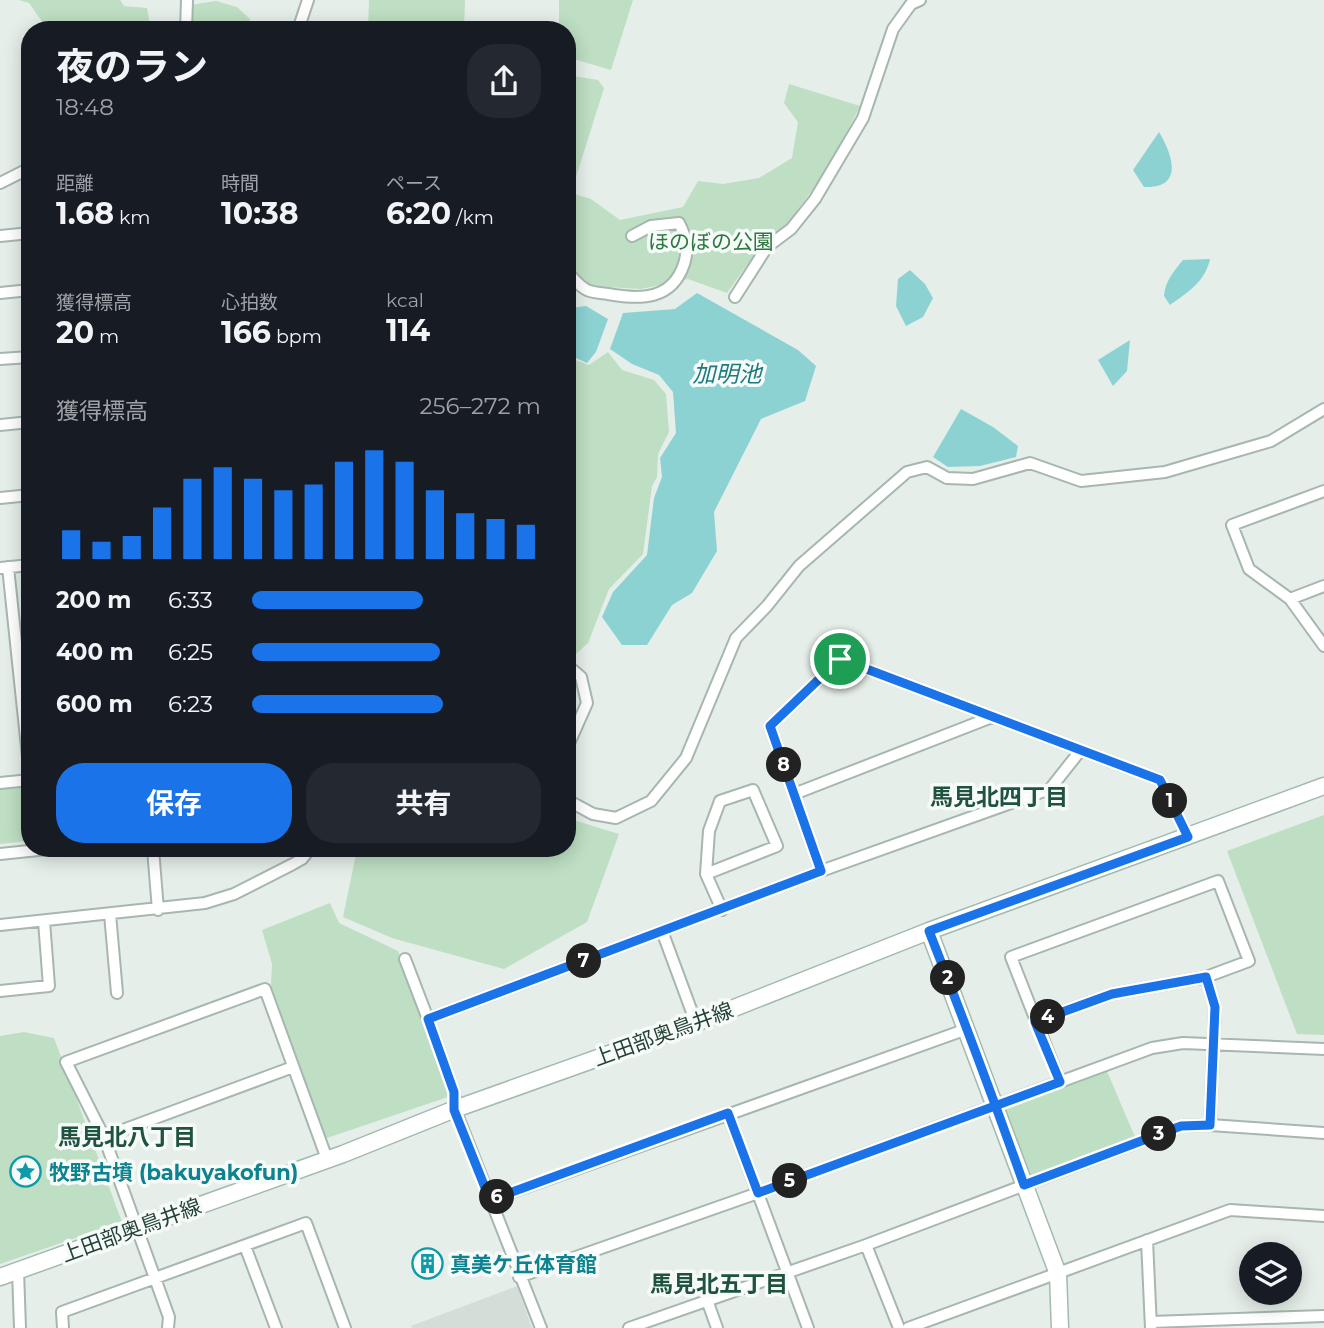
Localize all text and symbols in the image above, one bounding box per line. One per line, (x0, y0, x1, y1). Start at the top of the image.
text: 夜のラン (56, 43, 208, 90)
button: share (467, 44, 541, 118)
text: 18:48 (56, 93, 114, 121)
text: 距離 (56, 172, 94, 195)
text: 時間 (221, 172, 259, 195)
text: ペース (386, 172, 442, 195)
text: 1.68 (56, 195, 114, 232)
text: 10:38 (221, 195, 299, 232)
text: 6:20 (386, 195, 451, 232)
text: km (114, 206, 151, 229)
text: /km (451, 206, 494, 229)
park label: ほのぼの公園 (648, 229, 774, 254)
text: kcal (386, 289, 424, 312)
text: 獲得標高 (56, 291, 132, 314)
text: 心拍数 (221, 291, 278, 314)
text: 114 (386, 312, 430, 349)
text: 20 (56, 314, 94, 351)
text: 166 (221, 314, 271, 351)
text: m (94, 325, 119, 348)
text: bpm (271, 325, 322, 348)
water label: 加明池 (693, 360, 764, 388)
text: 256–272 m (420, 392, 541, 420)
text: 獲得標高 (56, 397, 148, 425)
text: 200 m (56, 586, 131, 614)
text: 6:33 (168, 586, 213, 614)
pin (810, 629, 870, 689)
text: 400 m (56, 638, 134, 666)
text: 6:25 (168, 638, 213, 666)
icon: arrive (821, 640, 859, 678)
text: 600 m (56, 690, 133, 718)
text: 6:23 (168, 690, 213, 718)
pin: 8 (766, 748, 802, 782)
text: 8 (777, 753, 790, 776)
button: 保存 (56, 763, 292, 843)
button: 共有 (306, 763, 541, 843)
district label: 馬見北四丁目 (930, 783, 1068, 811)
pin: 1 (1152, 784, 1188, 818)
text: 1 (1166, 789, 1173, 812)
pin: 7 (566, 944, 602, 978)
text: 7 (578, 949, 589, 972)
pin: 2 (930, 960, 965, 996)
text: 2 (942, 966, 953, 989)
street label: 上田部奥鳥井線 (590, 997, 736, 1071)
pin: 4 (1030, 1000, 1066, 1034)
text: 4 (1041, 1005, 1054, 1028)
pin: 3 (1142, 1116, 1176, 1152)
text: 3 (1153, 1122, 1164, 1145)
district label: 馬見北八丁目 (58, 1123, 196, 1151)
place icon: 牧野古墳 (bakuyakofun) (9, 1155, 43, 1189)
place label: 牧野古墳 (bakuyakofun) (49, 1160, 298, 1185)
pin: 5 (772, 1164, 808, 1198)
text: 5 (784, 1169, 795, 1192)
pin: 6 (480, 1180, 514, 1214)
text: 6 (490, 1185, 503, 1208)
street label: 上田部奥鳥井線 (58, 1193, 204, 1267)
map controls (1239, 1242, 1302, 1305)
button: layers (1239, 1242, 1302, 1305)
building icon: 真美ケ丘体育館 (410, 1247, 444, 1281)
place label: 真美ケ丘体育館 (450, 1252, 597, 1277)
district label: 馬見北五丁目 (650, 1270, 788, 1298)

